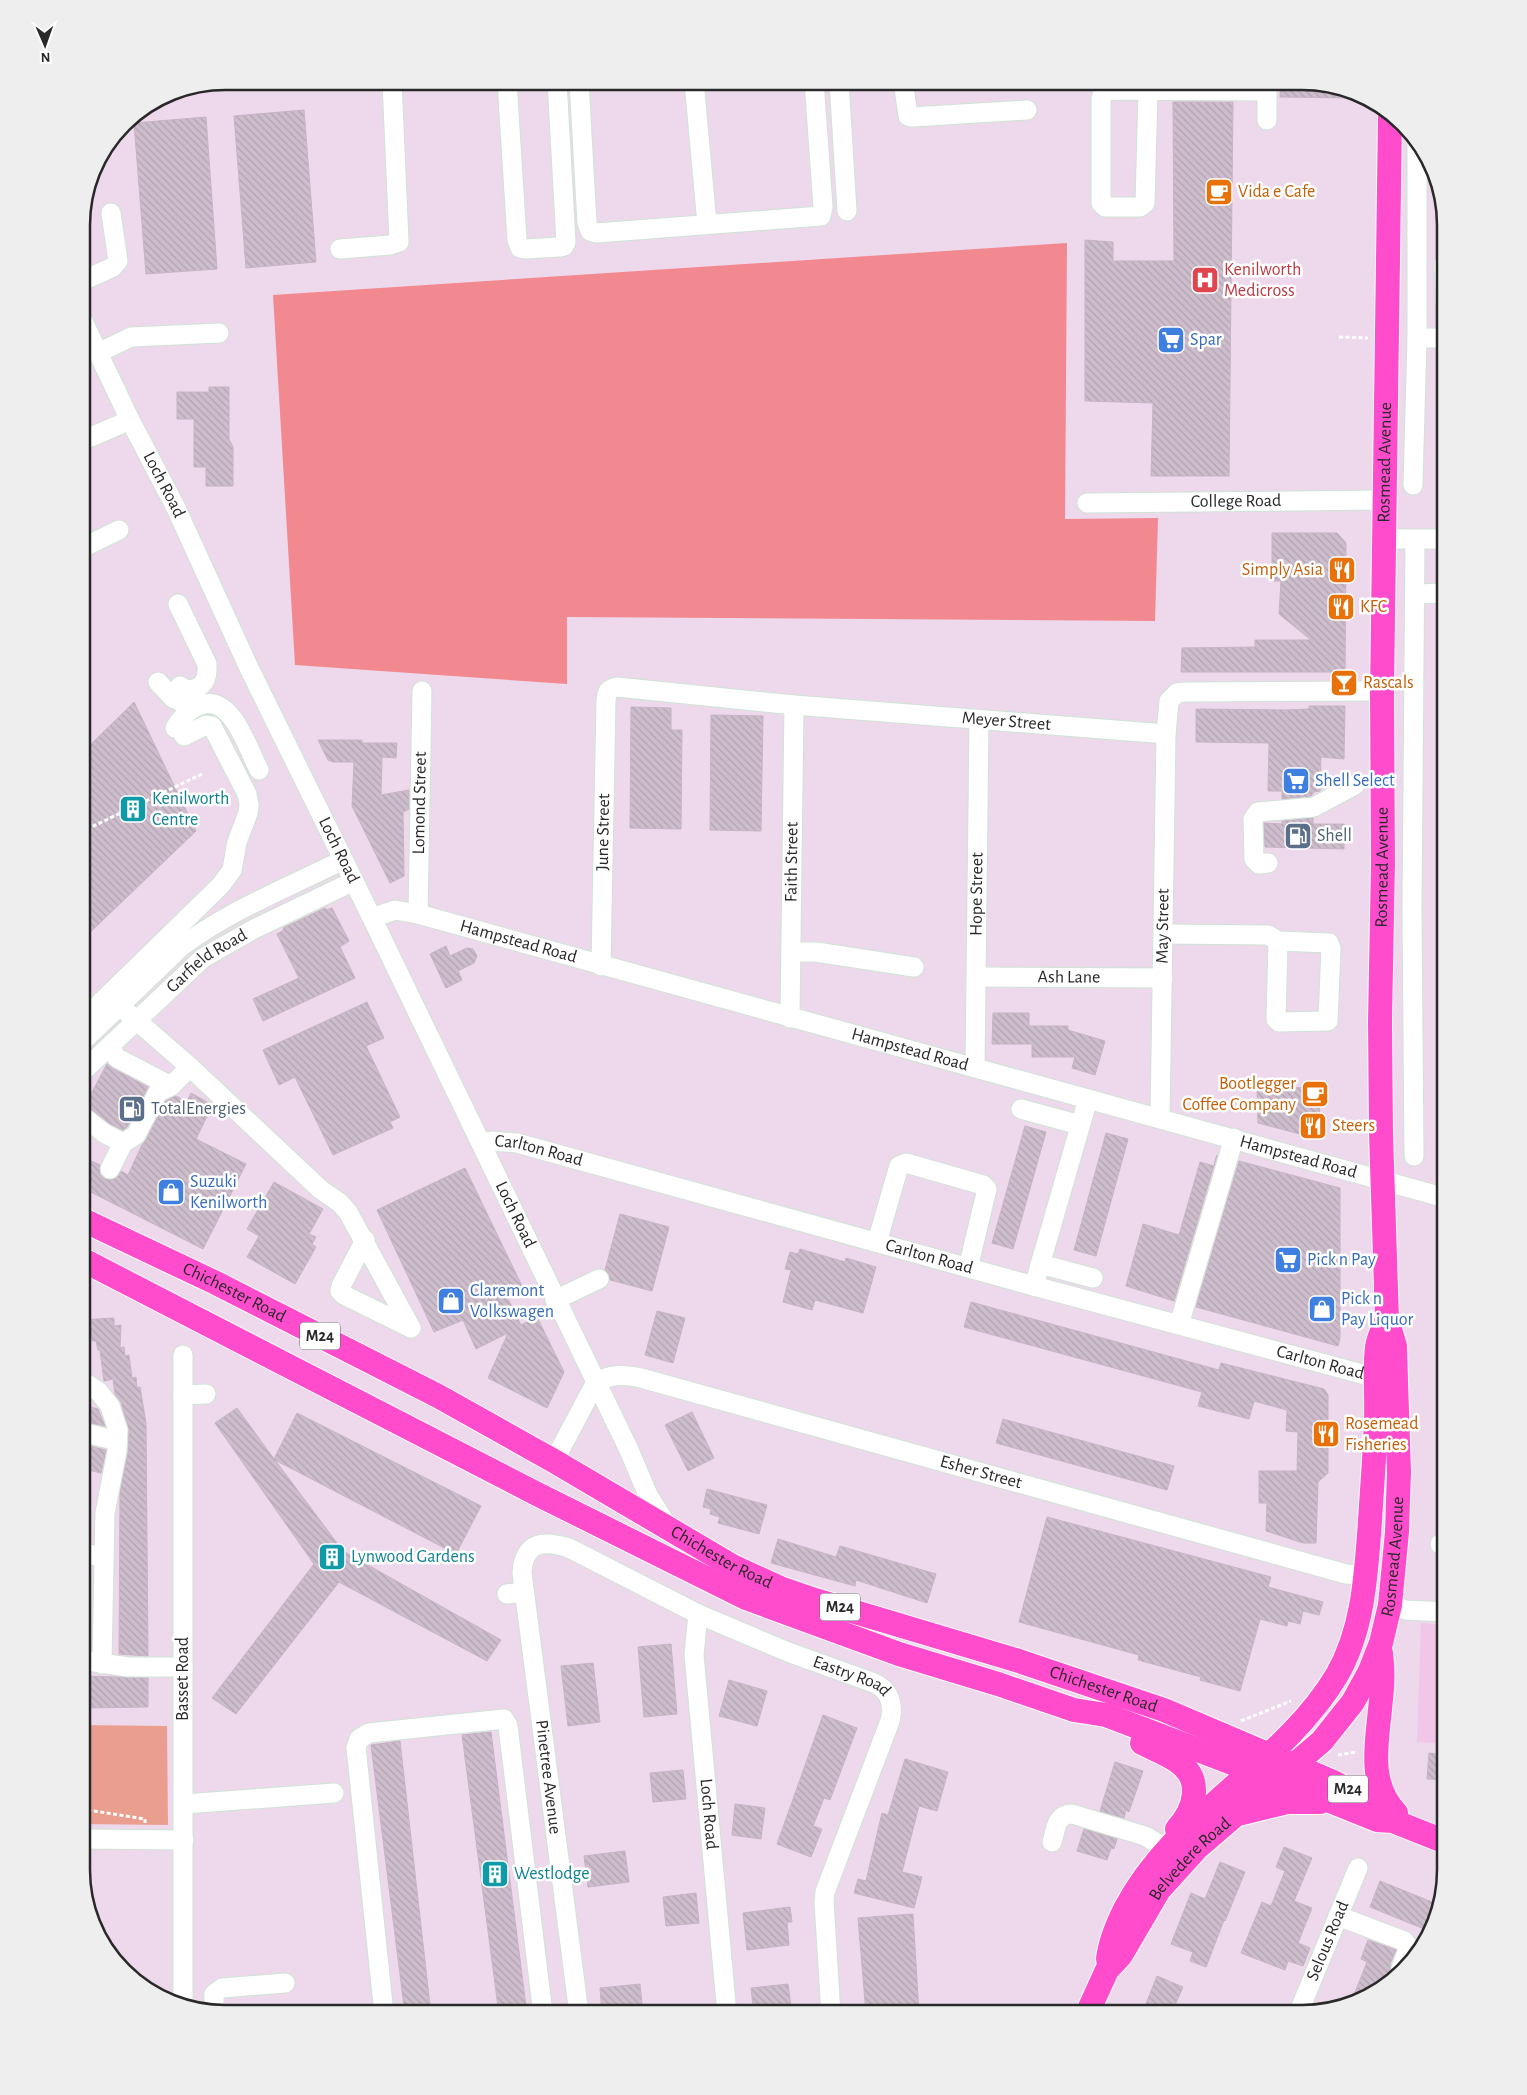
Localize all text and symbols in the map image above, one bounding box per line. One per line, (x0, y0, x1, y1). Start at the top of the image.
north arrow (20, 20, 70, 70)
text: N (40, 50, 51, 64)
cafe icon: Vida e Cafe (1204, 177, 1234, 207)
place label: Vida e Cafe (1238, 183, 1315, 201)
place label: Kenilworth Medicross (1224, 261, 1301, 300)
hospital icon: Kenilworth Medicross (1190, 265, 1220, 295)
supermarket icon: Spar (1156, 325, 1186, 355)
place label: Spar (1190, 331, 1222, 349)
street label: Rosmead Avenue (1375, 402, 1395, 523)
street label: Loch Road (139, 449, 188, 520)
street label: College Road (1191, 492, 1281, 511)
restaurant icon: Simply Asia (1327, 555, 1357, 585)
place label: Simply Asia (1242, 561, 1323, 579)
restaurant icon: KFC (1326, 592, 1356, 622)
place label: KFC (1360, 598, 1387, 616)
bar icon: Rascals (1329, 668, 1359, 698)
place label: Rascals (1363, 674, 1414, 692)
street label: Meyer Street (961, 709, 1052, 734)
street label: Lomond Street (410, 751, 430, 855)
supermarket icon: Shell Select (1281, 766, 1311, 796)
place label: Shell Select (1315, 772, 1395, 790)
place label: Kenilworth Centre (152, 790, 229, 829)
street label: June Street (594, 793, 613, 871)
building icon: Kenilworth Centre (118, 794, 148, 824)
street label: Rosmead Avenue (1373, 807, 1392, 928)
street label: Loch Road (315, 814, 362, 886)
street label: Faith Street (782, 821, 802, 902)
fuel station icon: Shell (1283, 821, 1313, 851)
place label: Shell (1317, 827, 1352, 845)
street label: Hope Street (968, 852, 986, 936)
street label: May Street (1153, 888, 1173, 964)
street label: Hampstead Road (458, 917, 579, 967)
street label: Garfield Road (163, 926, 250, 996)
street label: Ash Lane (1038, 968, 1100, 987)
street label: Hampstead Road (849, 1025, 970, 1075)
place label: Bootlegger Coffee Company (1182, 1075, 1296, 1114)
cafe icon: Bootlegger Coffee Company (1300, 1079, 1330, 1109)
fuel station icon: TotalEnergies (117, 1094, 147, 1124)
place label: TotalEnergies (151, 1100, 246, 1118)
restaurant icon: Steers (1298, 1111, 1328, 1141)
place label: Steers (1332, 1117, 1375, 1135)
street label: Carlton Road (494, 1132, 585, 1170)
street label: Hampstead Road (1238, 1132, 1359, 1182)
place label: Suzuki Kenilworth (190, 1173, 267, 1212)
shop icon: Suzuki Kenilworth (156, 1177, 186, 1207)
street label: Loch Road (492, 1179, 539, 1251)
street label: Carlton Road (883, 1236, 975, 1278)
supermarket icon: Pick n Pay (1273, 1245, 1303, 1275)
place label: Pick n Pay (1307, 1251, 1376, 1269)
street label: Chichester Road (180, 1260, 289, 1326)
place label: Claremont Volkswagen (470, 1282, 554, 1321)
shop icon: Claremont Volkswagen (436, 1286, 466, 1316)
place label: Pick n Pay Liquor (1341, 1290, 1413, 1329)
shop icon: Pick n Pay Liquor (1307, 1294, 1337, 1324)
road number: M24 (300, 1322, 340, 1350)
street label: Carlton Road (1274, 1342, 1366, 1383)
place label: Rosemead Fisheries (1345, 1415, 1418, 1454)
restaurant icon: Rosemead Fisheries (1311, 1419, 1341, 1449)
street label: Esher Street (938, 1453, 1024, 1493)
street label: Rosmead Avenue (1378, 1496, 1407, 1619)
street label: Chichester Road (668, 1523, 775, 1592)
building icon: Lynwood Gardens (317, 1542, 347, 1572)
place label: Lynwood Gardens (351, 1548, 475, 1566)
road number: M24 (820, 1594, 860, 1620)
street label: Basset Road (174, 1637, 192, 1721)
street label: Eastry Road (810, 1653, 894, 1700)
street label: Chichester Road (1047, 1663, 1160, 1716)
street label: Pinetree Avenue (532, 1719, 564, 1835)
road number: M24 (1328, 1776, 1368, 1802)
street label: Loch Road (696, 1778, 721, 1850)
street label: Belvedere Road (1146, 1814, 1234, 1904)
building icon: Westlodge (480, 1859, 510, 1889)
place label: Westlodge (514, 1865, 590, 1883)
street label: Selous Road (1304, 1898, 1352, 1983)

